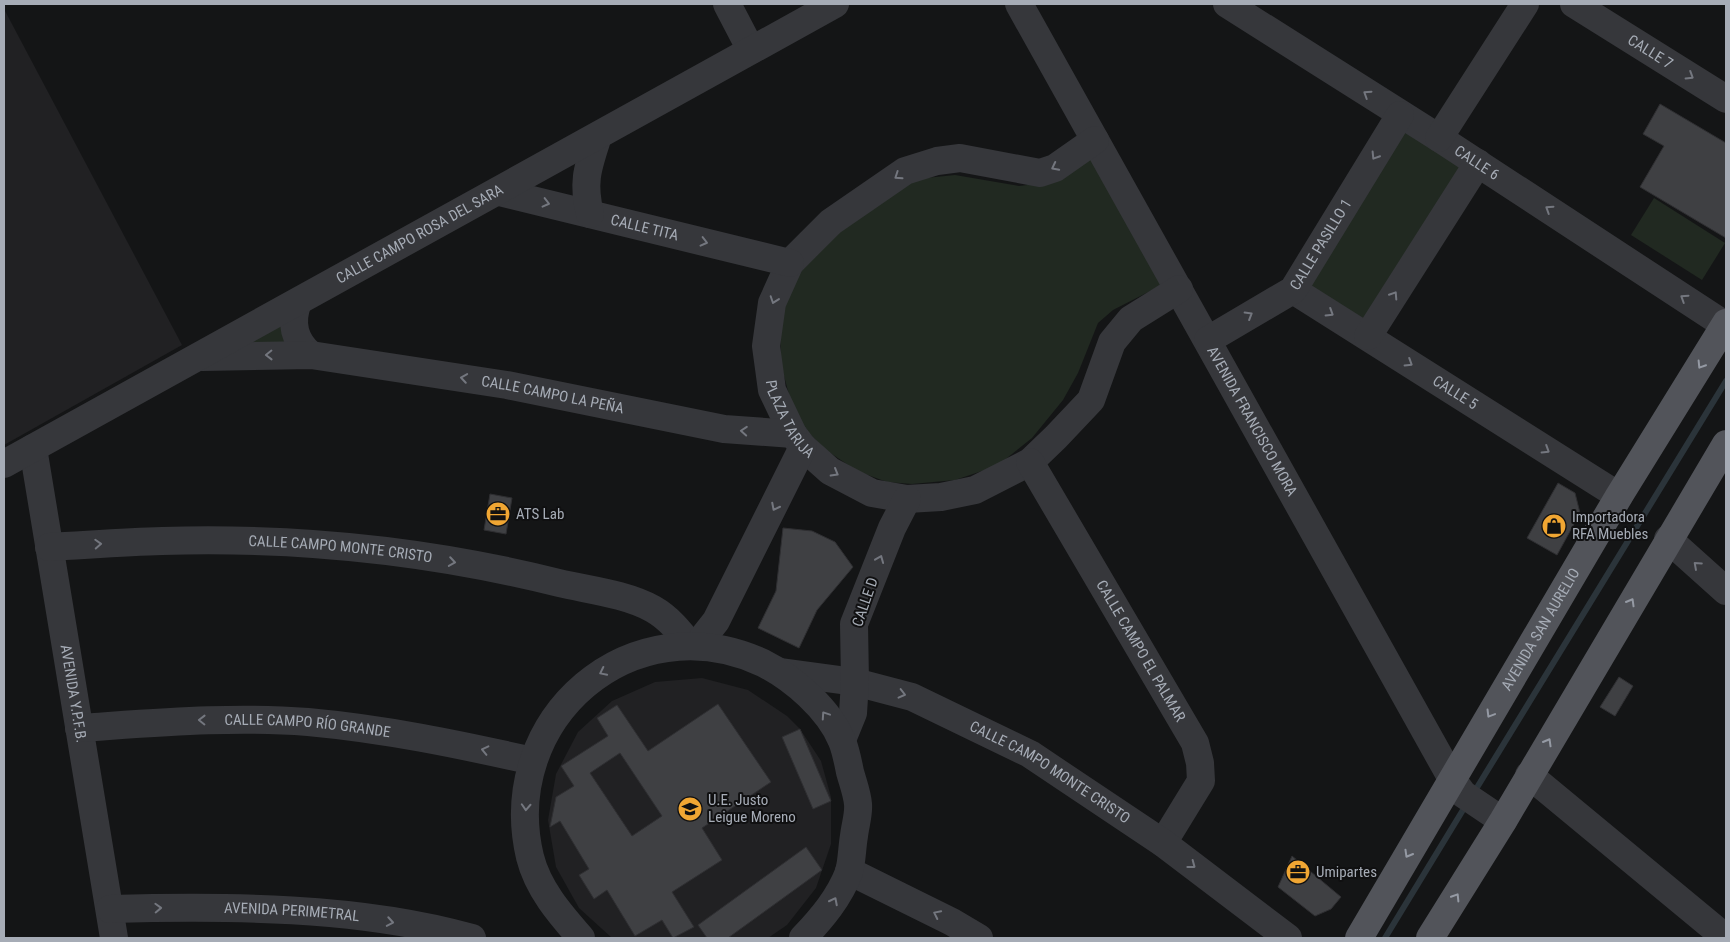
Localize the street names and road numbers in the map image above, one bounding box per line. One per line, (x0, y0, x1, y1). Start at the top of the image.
street label: CALLE 7 (1624, 31, 1676, 73)
street label: CALLE 6 (1451, 142, 1503, 184)
street label: CALLE CAMPO ROSA DEL SARA (333, 180, 507, 287)
street label: CALLE PASILLO 1 (1286, 196, 1356, 293)
street label: CALLE TITA (609, 211, 681, 245)
street label: AVENIDA FRANCISCO MORA (1203, 343, 1301, 500)
street label: CALLE CAMPO LA PEÑA (480, 372, 626, 418)
street label: CALLE 5 (1429, 372, 1481, 413)
street label: PLAZA TARIJA (762, 379, 818, 462)
street label: CALLE CAMPO MONTE CRISTO (248, 532, 434, 566)
street label: AVENIDA SAN AURELIO (1498, 565, 1584, 694)
street label: CALLE D (848, 575, 882, 629)
street label: CALLE CAMPO EL PALMAR (1092, 577, 1189, 725)
street label: AVENIDA Y.P.F.B. (57, 643, 91, 744)
street label: CALLE CAMPO RÍO GRANDE (224, 711, 392, 741)
street label: CALLE CAMPO MONTE CRISTO (967, 717, 1134, 827)
street label: AVENIDA PERIMETRAL (224, 899, 361, 925)

